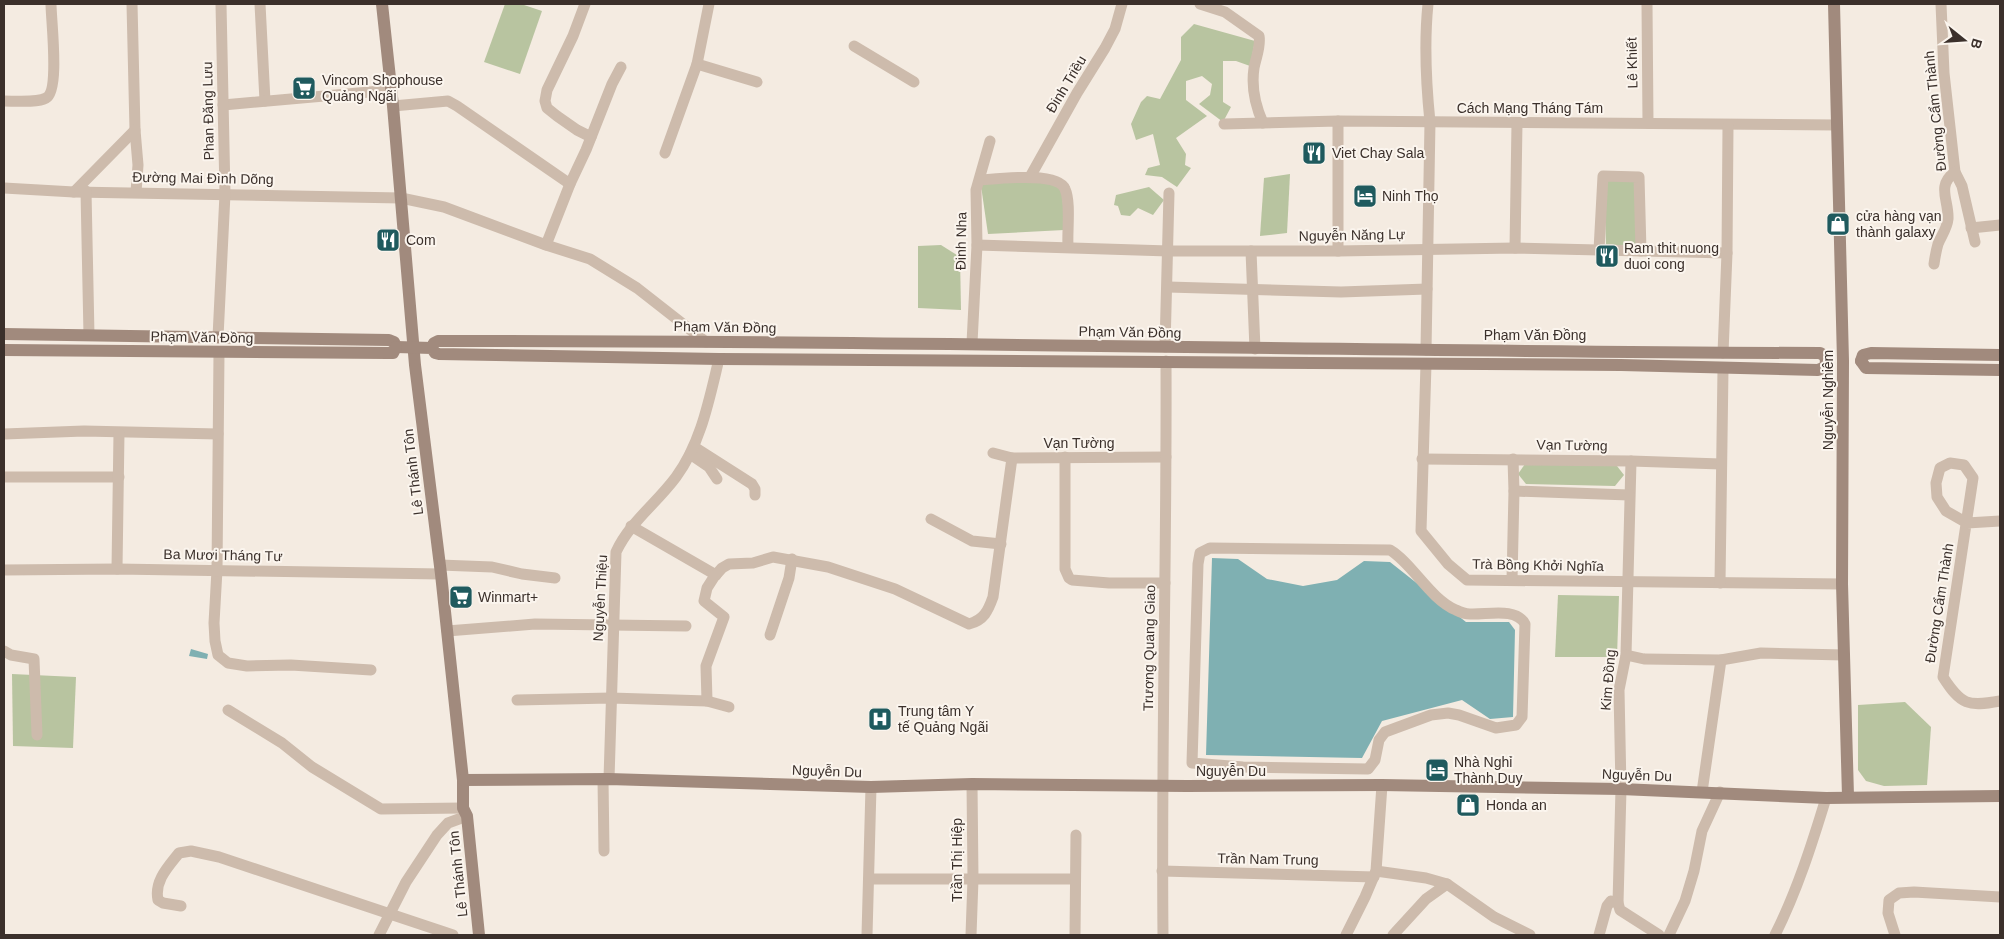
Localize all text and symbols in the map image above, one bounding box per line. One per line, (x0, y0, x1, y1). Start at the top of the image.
north arrow (1939, 15, 1989, 65)
street label: Lê Khiết (1624, 37, 1640, 89)
text: B (1967, 37, 1986, 51)
street label: Đường Cẩm Thành (1921, 50, 1949, 172)
street label: Đinh Triều (1043, 53, 1089, 115)
street label: Phan Đăng Lưu (199, 61, 217, 161)
place label: Vincom Shophouse Quảng Ngãi (322, 72, 443, 104)
supermarket icon: Vincom Shophouse Quảng Ngãi (291, 75, 317, 101)
street label: Cách Mạng Tháng Tám (1457, 100, 1603, 116)
restaurant icon: Viet Chay Sala (1301, 140, 1327, 166)
place label: Viet Chay Sala (1332, 145, 1425, 161)
street label: Đường Mai Đình Dõng (132, 169, 274, 187)
hotel icon: Ninh Thọ (1352, 183, 1378, 209)
place label: Ninh Thọ (1382, 188, 1439, 204)
place label: cửa hàng vạn thành galaxy (1856, 208, 1942, 240)
street label: Đinh Nha (952, 211, 970, 270)
shop icon: cửa hàng vạn thành galaxy (1825, 211, 1851, 237)
street label: Nguyễn Năng Lự (1299, 226, 1405, 244)
restaurant icon: Com (375, 227, 401, 253)
place label: Com (406, 232, 436, 248)
place label: Ram thit nuong duoi cong (1624, 240, 1719, 272)
restaurant icon: Ram thit nuong duoi cong (1594, 243, 1620, 269)
street label: Phạm Văn Đồng (674, 318, 776, 336)
street label: Phạm Văn Đồng (1079, 323, 1181, 341)
street label: Phạm Văn Đồng (1484, 327, 1586, 343)
street label: Phạm Văn Đồng (151, 328, 253, 346)
street label: Nguyễn Nghiêm (1820, 350, 1836, 450)
street label: Lê Thánh Tôn (400, 428, 426, 516)
street label: Vạn Tường (1043, 435, 1115, 451)
street label: Vạn Tường (1536, 436, 1608, 454)
street label: Đường Cẩm Thành (1922, 542, 1956, 664)
street label: Ba Mươi Tháng Tư (163, 546, 283, 564)
street label: Nguyễn Thiệu (590, 554, 610, 642)
street label: Trà Bồng Khởi Nghĩa (1472, 556, 1604, 574)
supermarket icon: Winmart+ (448, 584, 474, 610)
street label: Trương Quang Giao (1140, 585, 1158, 711)
place label: Winmart+ (478, 589, 538, 605)
street label: Kim Đồng (1597, 649, 1619, 711)
place label: Trung tâm Y tế Quảng Ngãi (898, 703, 988, 735)
hospital icon: Trung tâm Y tế Quảng Ngãi (867, 706, 893, 732)
place label: Nhà Nghỉ Thành Duy (1454, 754, 1522, 786)
hotel icon: Nhà Nghỉ Thành Duy (1424, 757, 1450, 783)
street label: Nguyễn Du (792, 762, 862, 780)
street label: Nguyễn Du (1196, 763, 1266, 779)
street label: Nguyễn Du (1602, 766, 1672, 784)
shop icon: Honda an (1455, 792, 1481, 818)
place label: Honda an (1486, 797, 1547, 813)
street label: Trần Thị Hiệp (949, 818, 965, 902)
street label: Lê Thánh Tôn (446, 830, 470, 918)
street label: Trần Nam Trung (1217, 850, 1319, 868)

